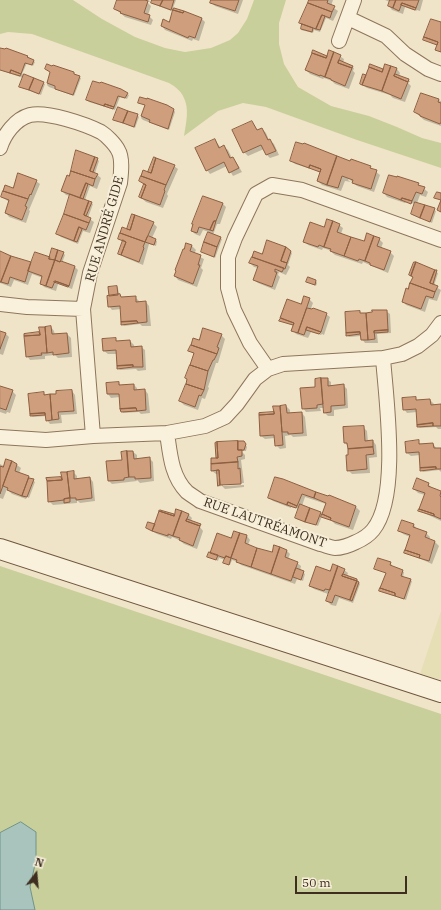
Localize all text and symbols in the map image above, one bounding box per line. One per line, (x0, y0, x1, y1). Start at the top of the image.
street label: RUE ANDRÉ GIDE (82, 174, 128, 284)
street label: RUE LAUTRÉAMONT (201, 495, 329, 551)
north arrow (16, 854, 56, 894)
text: N (33, 855, 45, 870)
scale bar (297, 868, 409, 894)
text: 50 m (302, 875, 331, 890)

